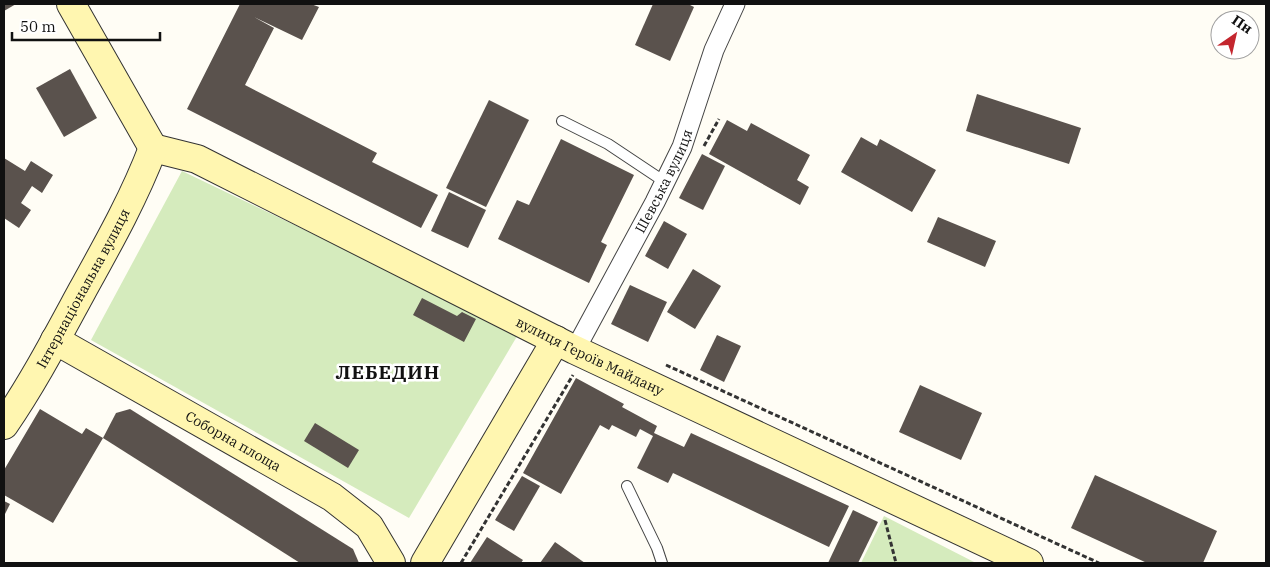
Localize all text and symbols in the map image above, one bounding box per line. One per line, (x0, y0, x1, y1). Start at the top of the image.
scale bar (12, 10, 160, 42)
north arrow (1210, 10, 1260, 60)
text: Пн (1229, 11, 1256, 38)
text: 50 m (20, 17, 56, 36)
street label: Шевська вулиця (631, 127, 696, 236)
street label: Інтернаціональна вулиця (32, 206, 134, 371)
street label: вулиця Героїв Майдану (513, 313, 667, 400)
district label: ЛЕБЕДИН (336, 360, 440, 384)
street label: Соборна площа (182, 407, 285, 475)

